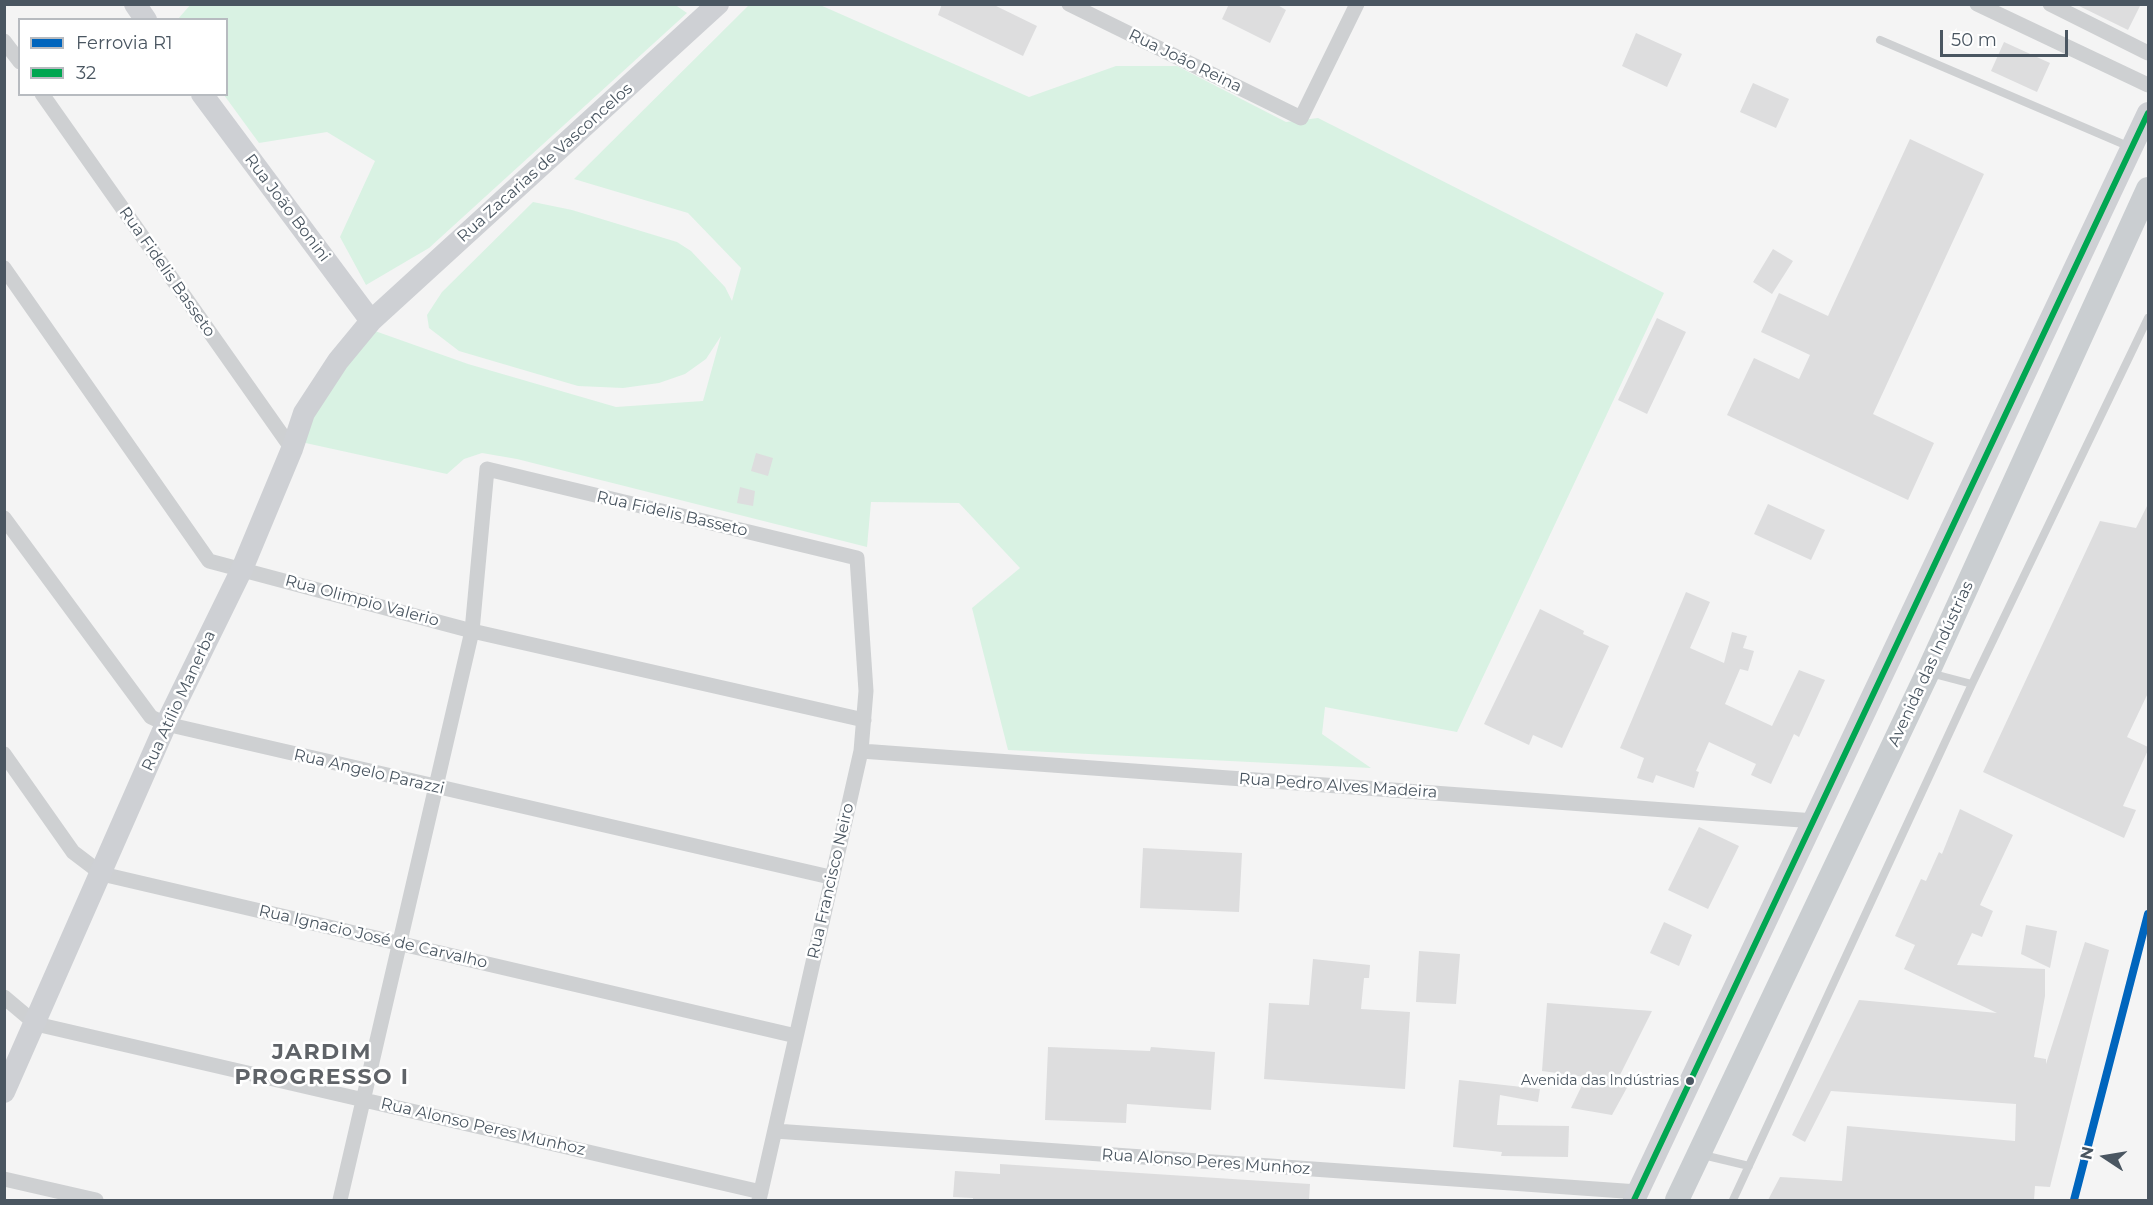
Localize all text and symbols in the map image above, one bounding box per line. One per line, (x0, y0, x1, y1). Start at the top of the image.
legend (18, 18, 228, 96)
scale bar (1943, 18, 2070, 56)
street label: Rua João Reina (1125, 25, 1245, 97)
text: 50 m (1951, 29, 1997, 51)
text: Ferrovia R1 (76, 32, 172, 54)
text: 32 (76, 62, 96, 84)
street label: Rua Zacarias de Vasconcelos (454, 79, 636, 247)
street label: Rua João Bonini (240, 150, 334, 266)
street label: Rua Fidelis Basseto (115, 203, 219, 341)
street label: Rua Fidelis Basseto (595, 487, 749, 541)
street label: Rua Olimpio Valerio (283, 571, 441, 631)
street label: Avenida das Indústrias (1884, 578, 1978, 750)
street label: Rua Atílio Manerba (138, 628, 220, 774)
street label: Rua Angelo Parazzi (292, 745, 446, 799)
street label: Rua Pedro Alves Madeira (1238, 769, 1438, 803)
street label: Rua Francisco Neiro (804, 801, 858, 961)
street label: Rua Ignacio José de Carvalho (257, 901, 489, 973)
district label: JARDIM PROGRESSO I (234, 1040, 410, 1092)
place label: Avenida das Indústrias (1521, 1073, 1679, 1089)
marker: Avenida das Indústrias (1684, 1075, 1696, 1087)
street label: Rua Alonso Peres Munhoz (379, 1094, 587, 1160)
north arrow (2075, 1127, 2135, 1187)
street label: Rua Alonso Peres Munhoz (1101, 1145, 1311, 1179)
text: N (2076, 1145, 2098, 1161)

